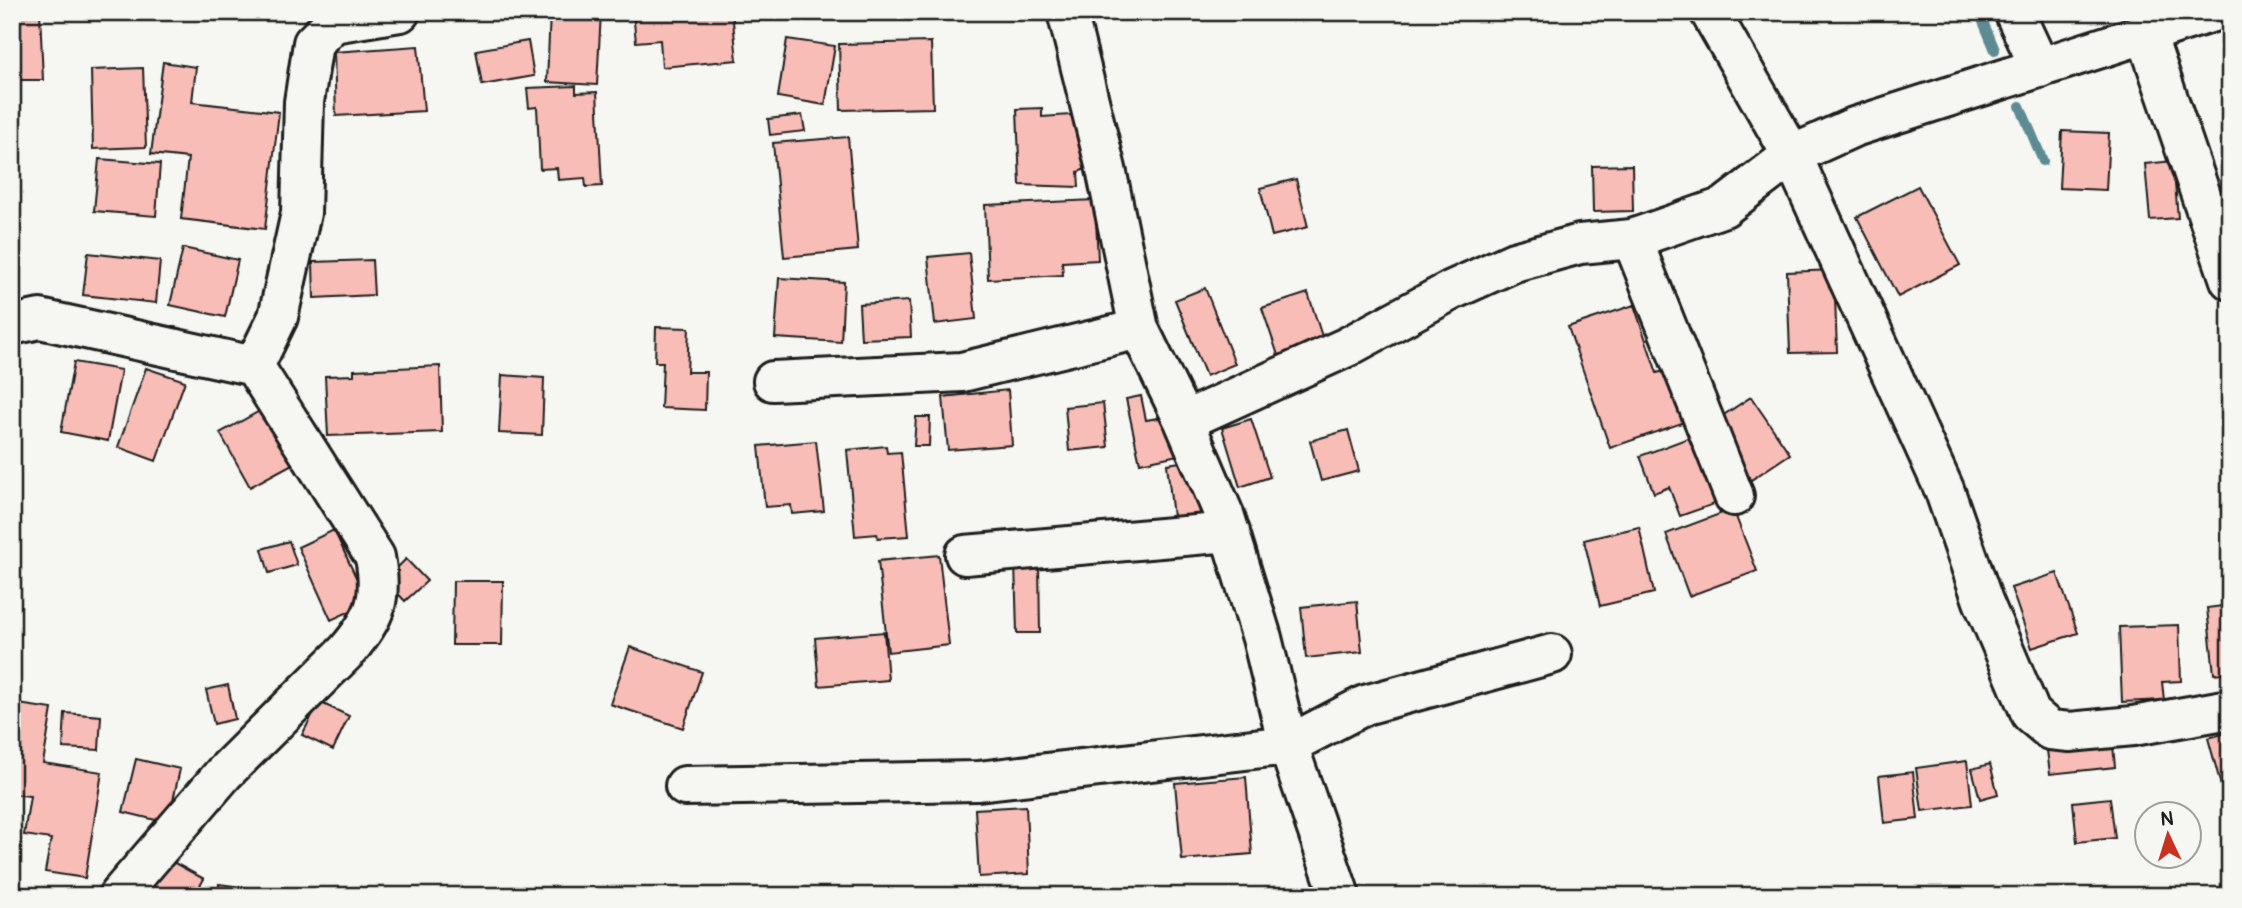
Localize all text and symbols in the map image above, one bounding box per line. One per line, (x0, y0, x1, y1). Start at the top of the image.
north arrow (2134, 800, 2204, 870)
text: N (2160, 807, 2174, 831)

